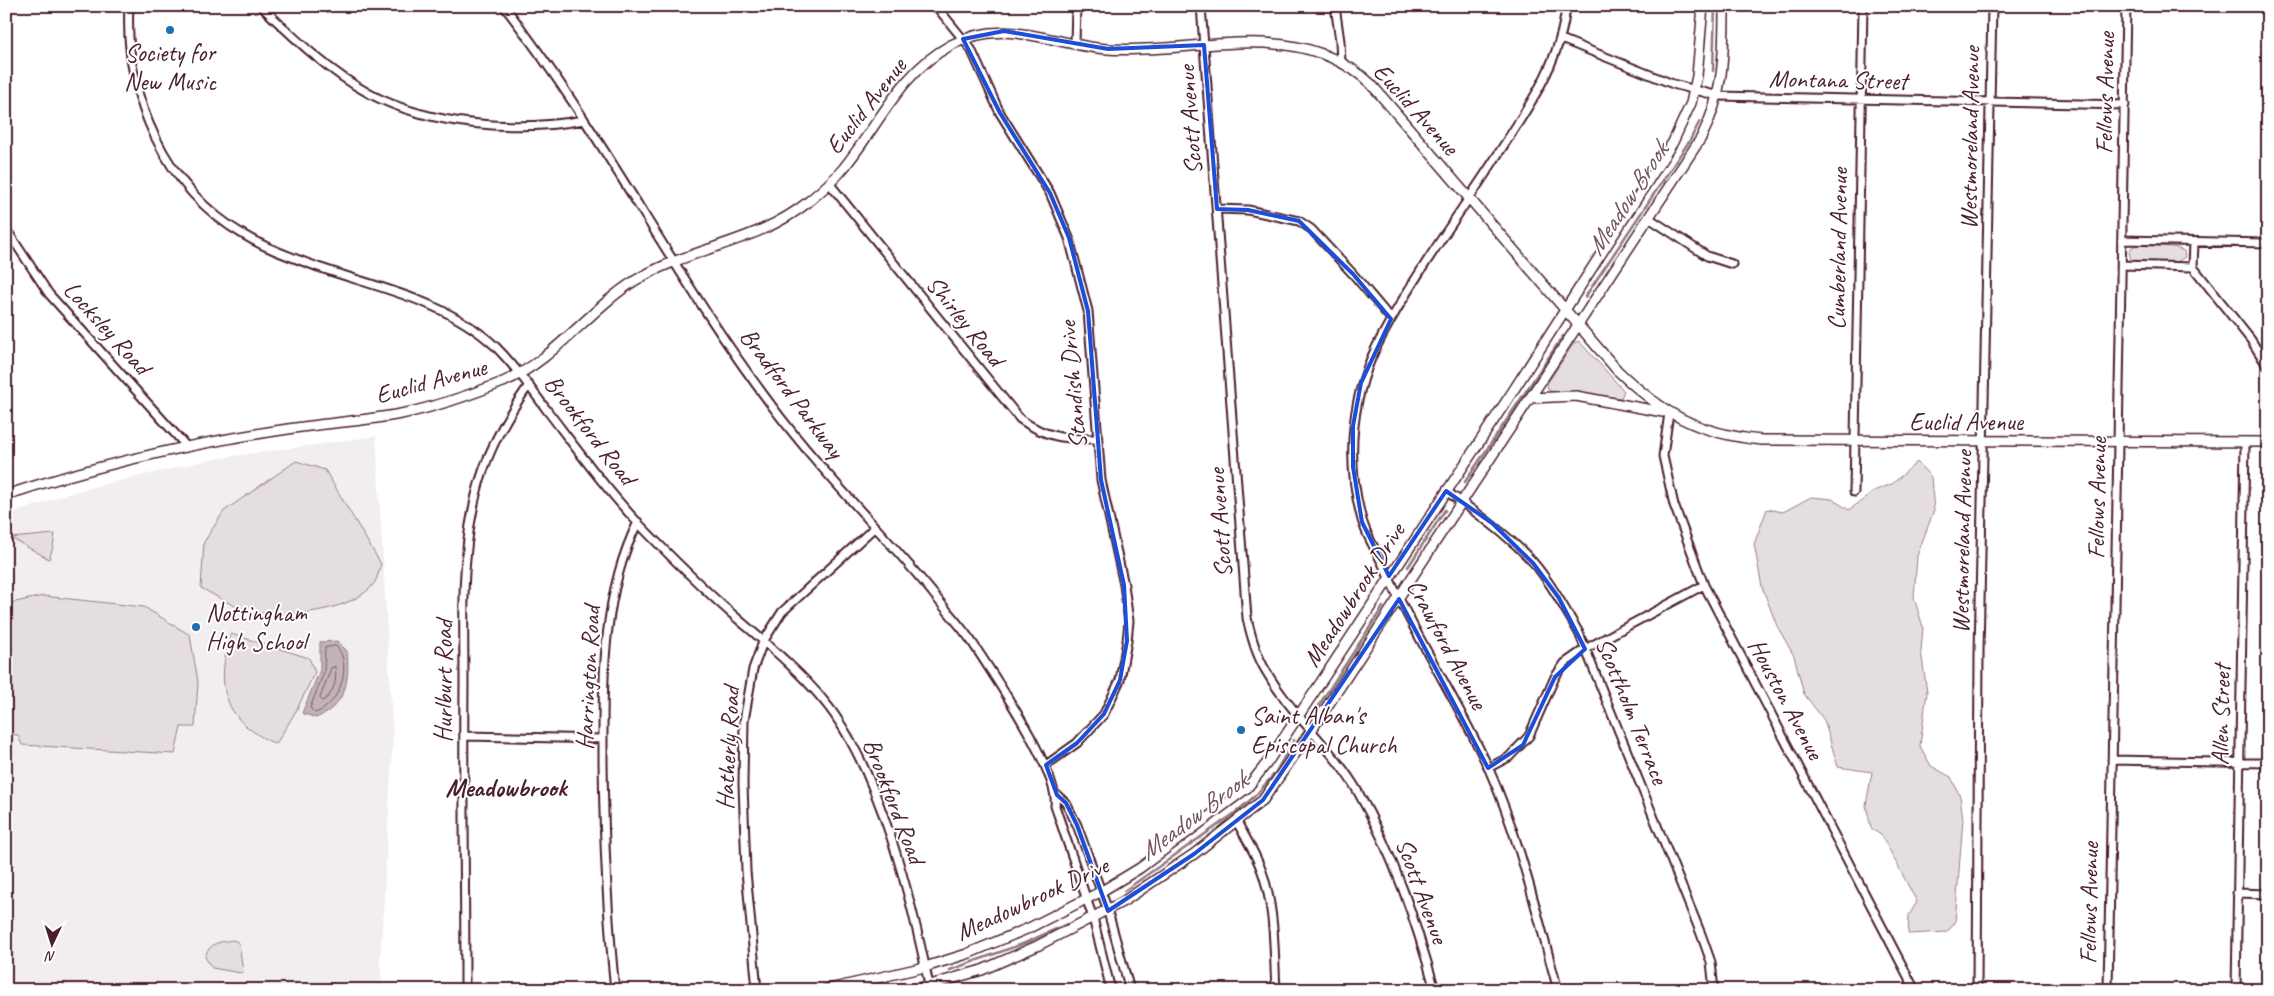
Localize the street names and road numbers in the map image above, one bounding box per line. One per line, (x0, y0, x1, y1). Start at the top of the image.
street label: Fellows Avenue (2088, 30, 2122, 154)
street label: Westmoreland Avenue (1952, 44, 1988, 230)
street label: Euclid Avenue (818, 50, 915, 161)
street label: Euclid Avenue (1366, 56, 1467, 163)
street label: Scott Avenue (1170, 62, 1210, 176)
street label: Montana Street (1769, 63, 1911, 97)
street label: Cumberland Avenue (1821, 166, 1855, 330)
street label: Shirley Road (919, 269, 1014, 376)
street label: Locksley Road (56, 274, 160, 384)
street label: Standish Drive (1051, 318, 1095, 450)
street label: Bradford Parkway (733, 321, 853, 466)
street label: Euclid Avenue (372, 350, 492, 411)
street label: Brookford Road (537, 368, 645, 494)
street label: Euclid Avenue (1909, 406, 2025, 438)
street label: Fellows Avenue (2080, 435, 2114, 559)
street label: Westmoreland Avenue (1944, 448, 1980, 634)
street label: Scott Avenue (1200, 465, 1240, 579)
street label: Meadowbrook Drive (1296, 516, 1413, 673)
street label: Crawford Avenue (1399, 573, 1496, 716)
street label: Harrington Road (568, 601, 608, 751)
street label: Hurlburt Road (428, 616, 460, 742)
street label: Scottholm Terrace (1588, 633, 1677, 791)
street label: Houston Avenue (1741, 633, 1832, 767)
street label: Allen Street (2204, 661, 2238, 766)
street label: Hatherly Road (709, 682, 747, 810)
street label: Brookford Road (855, 734, 934, 871)
street label: Scott Avenue (1388, 834, 1456, 950)
street label: Fellows Avenue (2072, 840, 2106, 964)
street label: Meadowbrook Drive (950, 849, 1115, 948)

